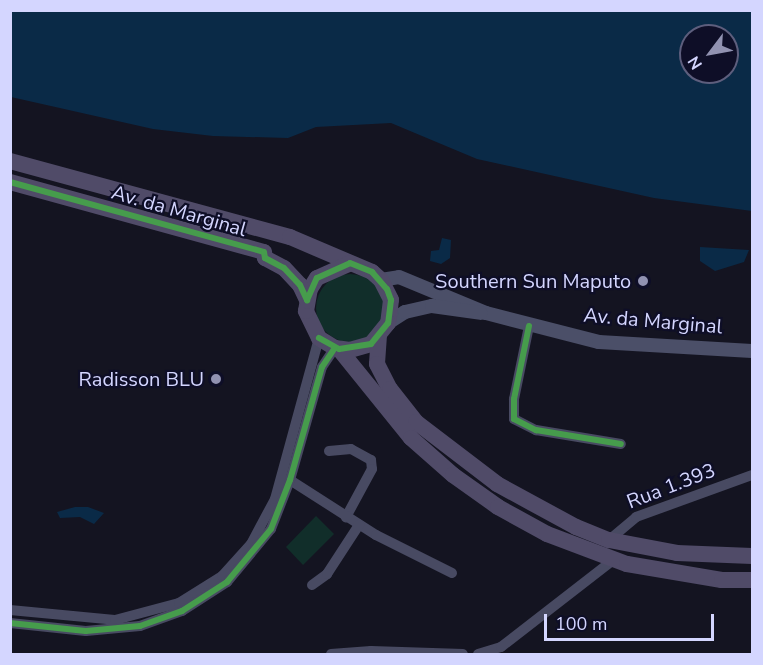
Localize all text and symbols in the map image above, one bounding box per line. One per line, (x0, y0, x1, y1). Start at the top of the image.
north arrow (679, 24, 739, 84)
text: N (683, 52, 708, 73)
street label: Av. da Marginal (109, 180, 249, 242)
place label: Southern Sun Maputo (435, 269, 631, 293)
marker: Southern Sun Maputo (636, 274, 650, 288)
street label: Av. da Marginal (582, 303, 724, 339)
place label: Radisson BLU (78, 367, 204, 391)
marker: Radisson BLU (209, 372, 223, 386)
street label: Rua 1.393 (623, 458, 719, 514)
scale bar (547, 602, 716, 640)
text: 100 m (555, 612, 607, 636)

